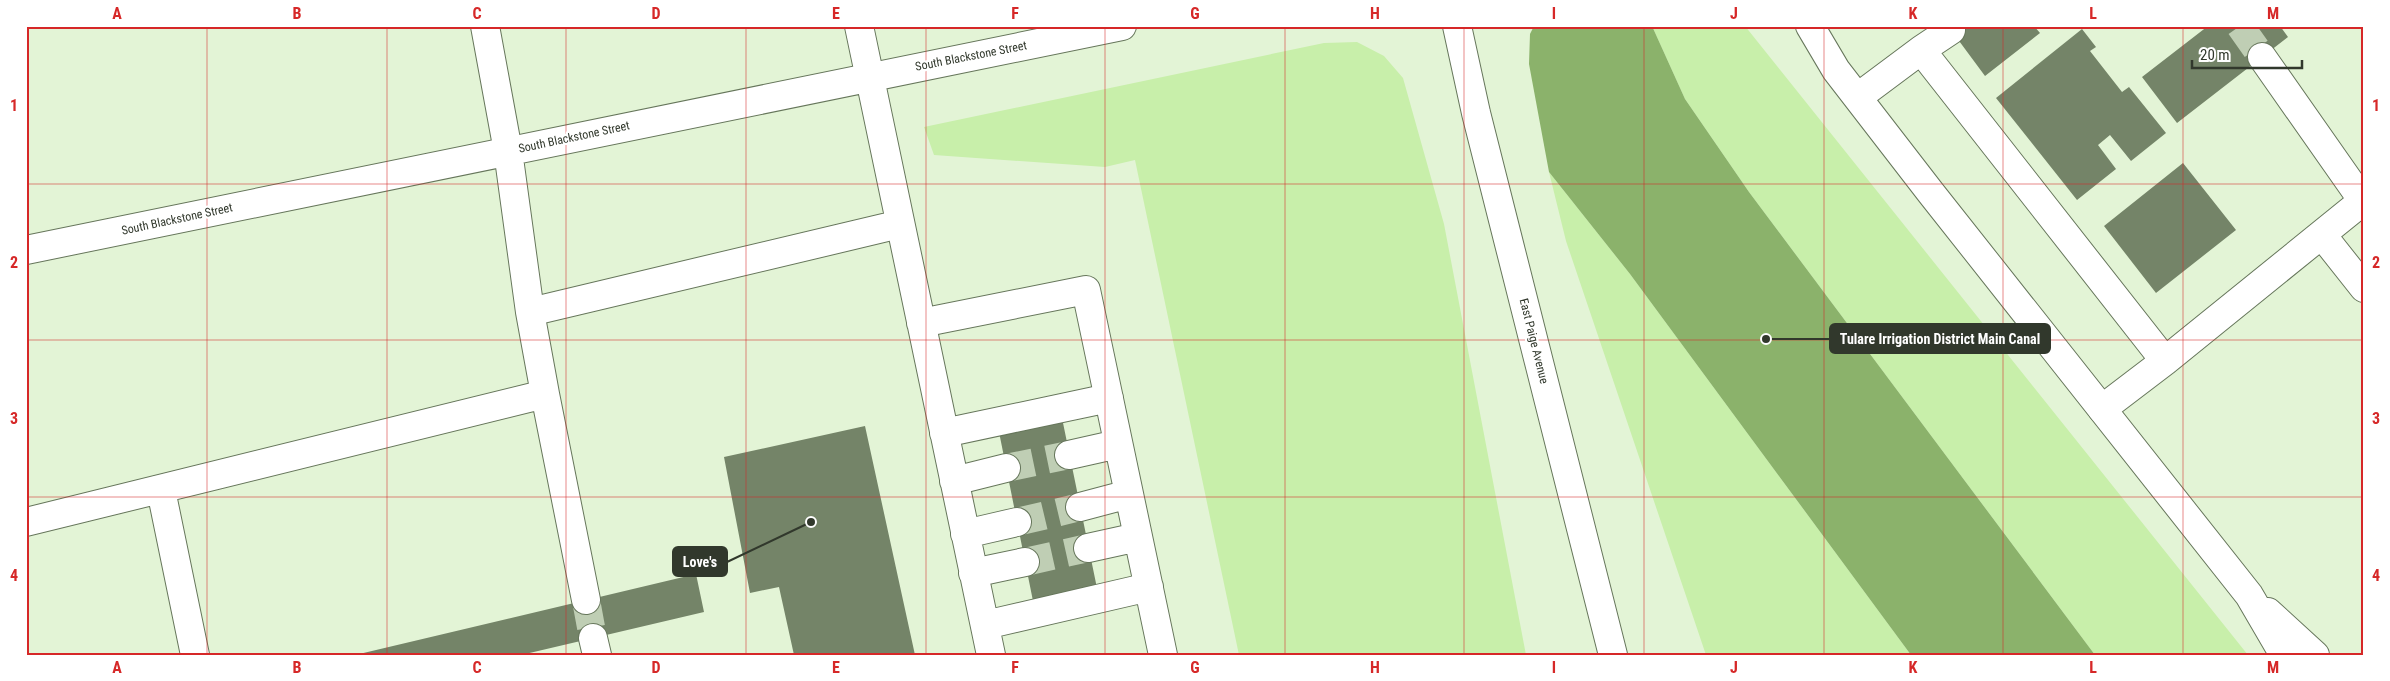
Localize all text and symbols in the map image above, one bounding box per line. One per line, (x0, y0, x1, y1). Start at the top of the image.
text: A (112, 4, 122, 23)
text: B (293, 4, 302, 23)
text: C (472, 4, 482, 23)
text: D (651, 4, 661, 23)
text: E (832, 4, 840, 23)
text: F (1011, 4, 1019, 23)
text: G (1190, 4, 1200, 23)
text: H (1370, 4, 1380, 23)
text: I (1552, 4, 1556, 23)
text: J (1730, 4, 1738, 23)
text: K (1909, 4, 1918, 23)
text: L (2089, 4, 2097, 23)
text: M (2267, 4, 2279, 23)
street label: South Blackstone Street (914, 38, 1028, 74)
scale bar (2192, 38, 2302, 70)
text: 20 m (2200, 46, 2230, 64)
text: 1 (10, 96, 18, 115)
text: 1 (2372, 96, 2380, 115)
street label: South Blackstone Street (517, 118, 631, 156)
street label: South Blackstone Street (120, 200, 234, 238)
text: 2 (10, 253, 18, 272)
text: 2 (2372, 253, 2380, 272)
street label: East Paige Avenue (1517, 297, 1551, 385)
callout: Tulare Irrigation District Main Canal (1830, 324, 2050, 353)
text: Tulare Irrigation District Main Canal (1840, 331, 2040, 347)
text: 3 (10, 409, 18, 428)
text: 3 (2372, 409, 2380, 428)
callout: Love's (673, 547, 727, 576)
text: Love's (683, 554, 717, 570)
text: 4 (10, 566, 18, 585)
text: 4 (2372, 566, 2380, 585)
text: A (112, 658, 122, 677)
text: B (293, 658, 302, 677)
text: C (472, 658, 482, 677)
text: D (651, 658, 661, 677)
text: E (832, 658, 840, 677)
text: F (1011, 658, 1019, 677)
text: G (1190, 658, 1200, 677)
text: H (1370, 658, 1380, 677)
text: I (1552, 658, 1556, 677)
text: J (1730, 658, 1738, 677)
text: K (1909, 658, 1918, 677)
text: L (2089, 658, 2097, 677)
text: M (2267, 658, 2279, 677)

